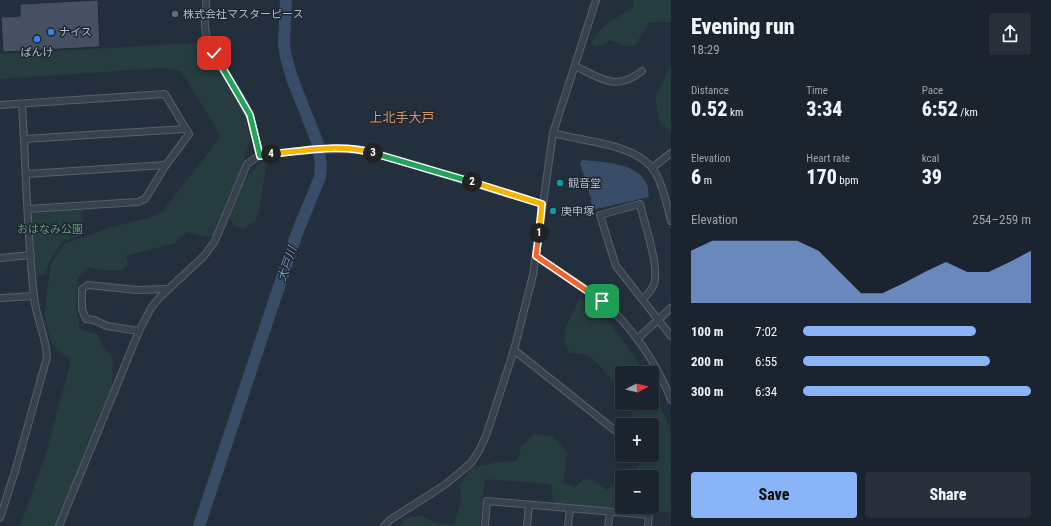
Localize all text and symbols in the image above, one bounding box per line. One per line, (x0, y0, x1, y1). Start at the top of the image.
place label: 株式会社マスターピース (183, 8, 303, 21)
marker: 株式会社マスターピース (170, 9, 180, 19)
button: share (989, 13, 1031, 55)
text: Evening run (691, 14, 795, 39)
place label: ナイス (59, 26, 92, 39)
marker: ナイス (46, 27, 56, 37)
marker: ぱんけ (32, 34, 42, 44)
pin (197, 36, 231, 70)
icon: check (203, 42, 225, 64)
text: 18:29 (691, 42, 720, 57)
place label: ぱんけ (21, 46, 54, 59)
text: Distance (691, 84, 729, 97)
text: Time (806, 84, 828, 97)
text: Pace (922, 84, 943, 97)
text: 0.52 (691, 97, 727, 121)
text: 3:34 (806, 97, 842, 121)
text: 6:52 (922, 97, 958, 121)
text: km (727, 106, 743, 119)
text: /km (958, 106, 978, 119)
district label: 上北手大戸 (369, 110, 435, 125)
pin: 3 (363, 143, 383, 163)
pin: 4 (261, 144, 281, 164)
text: 3 (370, 146, 376, 159)
text: 4 (268, 147, 274, 160)
text: Elevation (691, 152, 731, 165)
text: Heart rate (806, 152, 850, 165)
text: kcal (922, 152, 939, 165)
text: 6 (691, 165, 701, 189)
text: 170 (806, 165, 837, 189)
text: 39 (922, 165, 942, 189)
pin: 2 (462, 172, 482, 192)
text: m (701, 174, 712, 187)
text: bpm (837, 174, 858, 187)
text: 2 (469, 175, 475, 188)
place label: 観音堂 (568, 177, 601, 190)
marker: 観音堂 (555, 178, 565, 188)
place label: 庚申塚 (561, 205, 594, 218)
marker: 庚申塚 (548, 206, 558, 216)
text: Elevation (691, 212, 738, 227)
text: 254–259 m (972, 212, 1031, 227)
park label: おはなみ公園 (17, 223, 83, 236)
pin: 1 (529, 223, 549, 243)
text: 1 (536, 226, 542, 239)
water label: 大戸川 (275, 243, 300, 283)
pin (585, 284, 619, 318)
icon: arrive (591, 290, 613, 312)
text: 100 m (691, 324, 723, 339)
text: 7:02 (755, 324, 777, 339)
text: 200 m (691, 354, 723, 369)
text: 6:55 (755, 354, 777, 369)
north arrow (615, 366, 659, 410)
map controls (615, 366, 659, 514)
text: 300 m (691, 384, 723, 399)
text: 6:34 (755, 384, 777, 399)
button: + (615, 418, 659, 462)
button: − (615, 470, 659, 514)
button: Save (691, 472, 857, 518)
button: Share (865, 472, 1031, 518)

